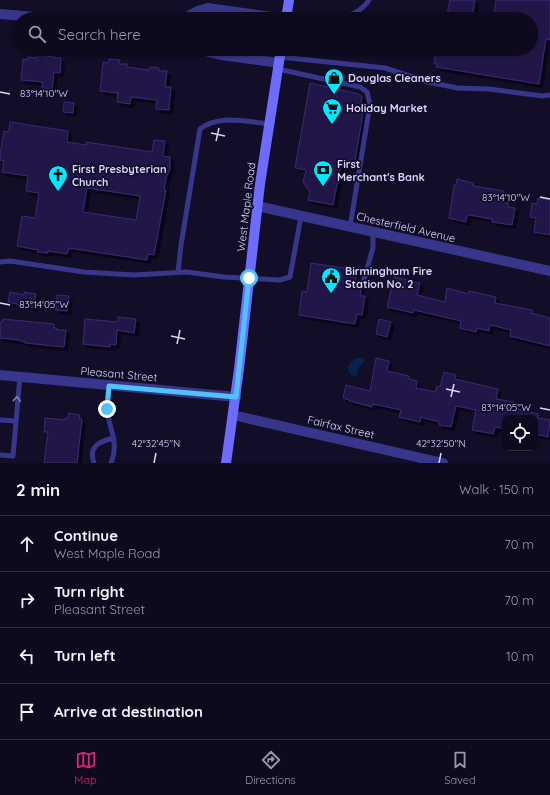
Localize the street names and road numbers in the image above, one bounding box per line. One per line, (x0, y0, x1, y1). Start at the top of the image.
street label: West Maple Road (234, 162, 258, 252)
street label: Chesterfield Avenue (355, 209, 457, 245)
street label: Pleasant Street (80, 364, 158, 384)
street label: Fairfax Street (306, 412, 376, 442)

